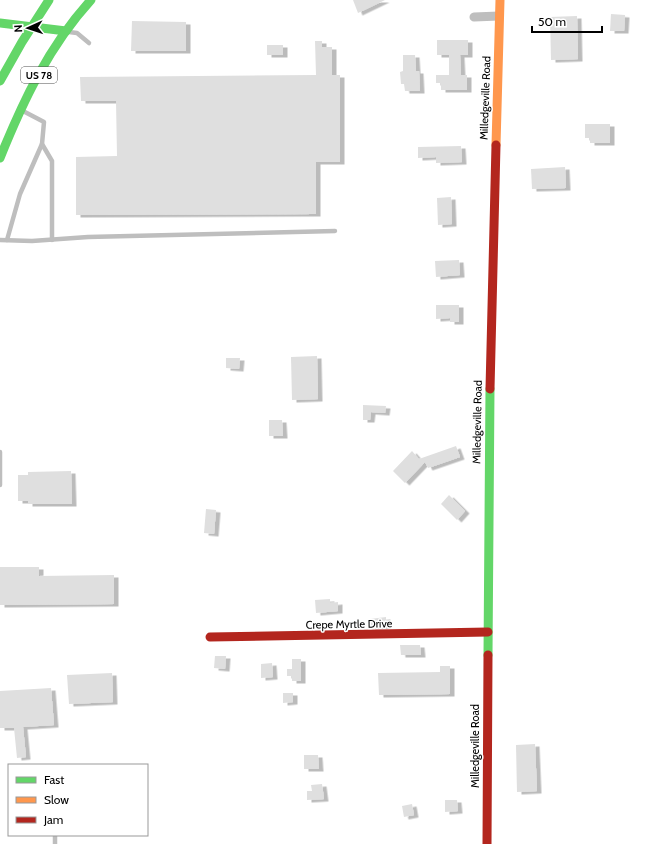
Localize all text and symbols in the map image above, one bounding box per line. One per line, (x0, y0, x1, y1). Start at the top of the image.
north arrow (8, 8, 48, 48)
scale bar (532, 8, 602, 34)
text: 50 m (538, 14, 566, 29)
text: N (11, 24, 25, 33)
street label: Milledgeville Road (477, 56, 493, 140)
road number: US 78 (21, 67, 57, 83)
street label: Milledgeville Road (469, 380, 485, 464)
street label: Crepe Myrtle Drive (306, 616, 393, 632)
street label: Milledgeville Road (468, 704, 482, 788)
legend (8, 764, 148, 836)
text: Fast (44, 772, 64, 787)
text: Slow (44, 792, 69, 807)
text: Jam (43, 812, 63, 827)

